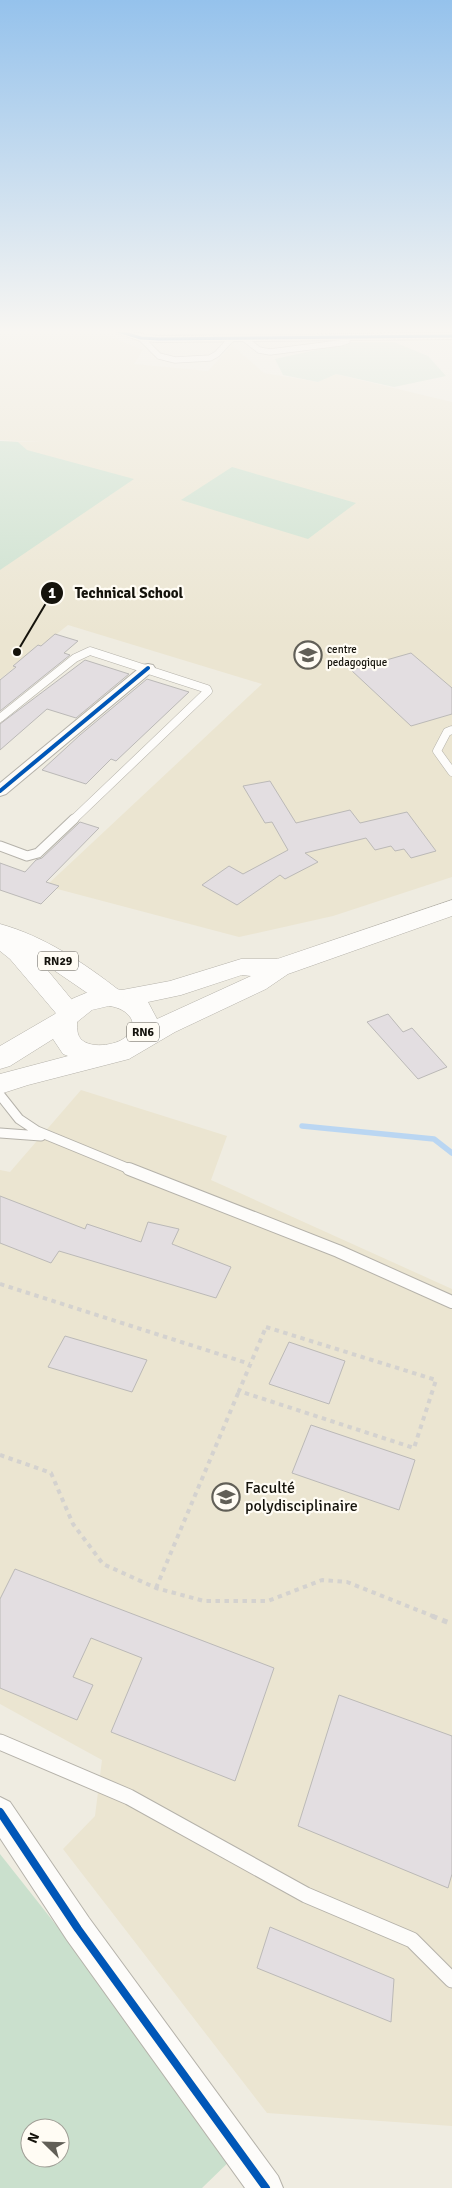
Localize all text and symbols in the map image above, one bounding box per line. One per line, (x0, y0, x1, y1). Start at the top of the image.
callout: Technical School (40, 578, 193, 608)
text: 1 (48, 584, 56, 602)
text: Technical School (75, 584, 184, 602)
school or university icon: centre pedagogique (293, 640, 323, 670)
place label: centre pedagogique (327, 643, 387, 669)
road number: RN29 (38, 951, 78, 970)
road number: RN6 (127, 1022, 159, 1042)
place label: Faculté polydisciplinaire (245, 1478, 358, 1516)
school or university icon: Faculté polydisciplinaire (211, 1482, 241, 1512)
north arrow (20, 2118, 70, 2168)
text: N (24, 2130, 43, 2146)

